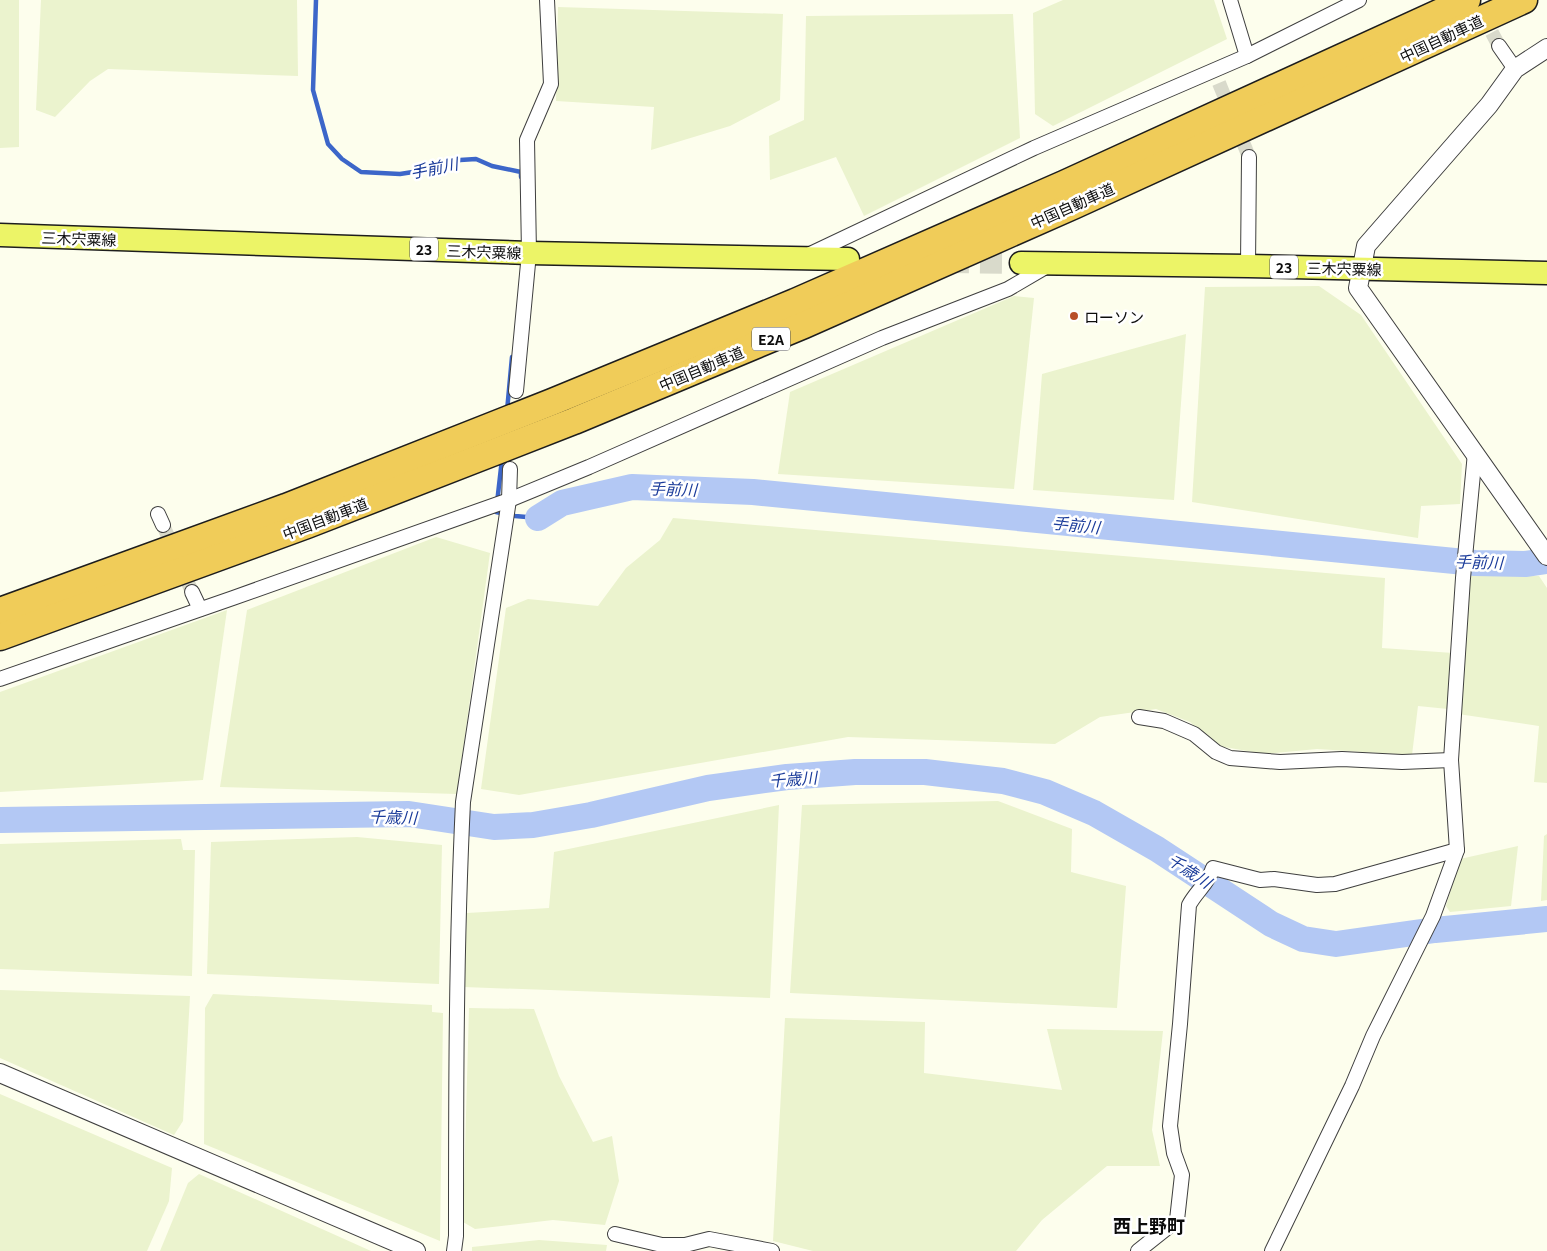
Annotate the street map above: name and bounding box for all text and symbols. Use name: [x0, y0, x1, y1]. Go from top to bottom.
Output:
street label: 中国自動車道: [1396, 9, 1486, 67]
water label: 手前川: [408, 150, 462, 183]
street label: 中国自動車道: [1027, 177, 1117, 233]
street label: 三木宍粟線: [41, 226, 117, 250]
road number: 23: [410, 238, 438, 260]
street label: 三木宍粟線: [446, 239, 522, 263]
road number: 23: [1270, 256, 1298, 278]
street label: 三木宍粟線: [1306, 257, 1382, 279]
place label: ローソン: [1084, 306, 1144, 327]
marker: ローソン: [1068, 310, 1080, 322]
road number: E2A: [752, 328, 790, 350]
street label: 中国自動車道: [655, 341, 747, 395]
water label: 手前川: [649, 475, 699, 501]
street label: 中国自動車道: [279, 492, 371, 544]
water label: 手前川: [1051, 510, 1103, 539]
water label: 手前川: [1455, 548, 1505, 574]
water label: 千歳川: [768, 764, 820, 792]
water label: 千歳川: [369, 803, 419, 829]
water label: 千歳川: [1163, 847, 1218, 894]
district label: 西上野町: [1113, 1212, 1185, 1238]

